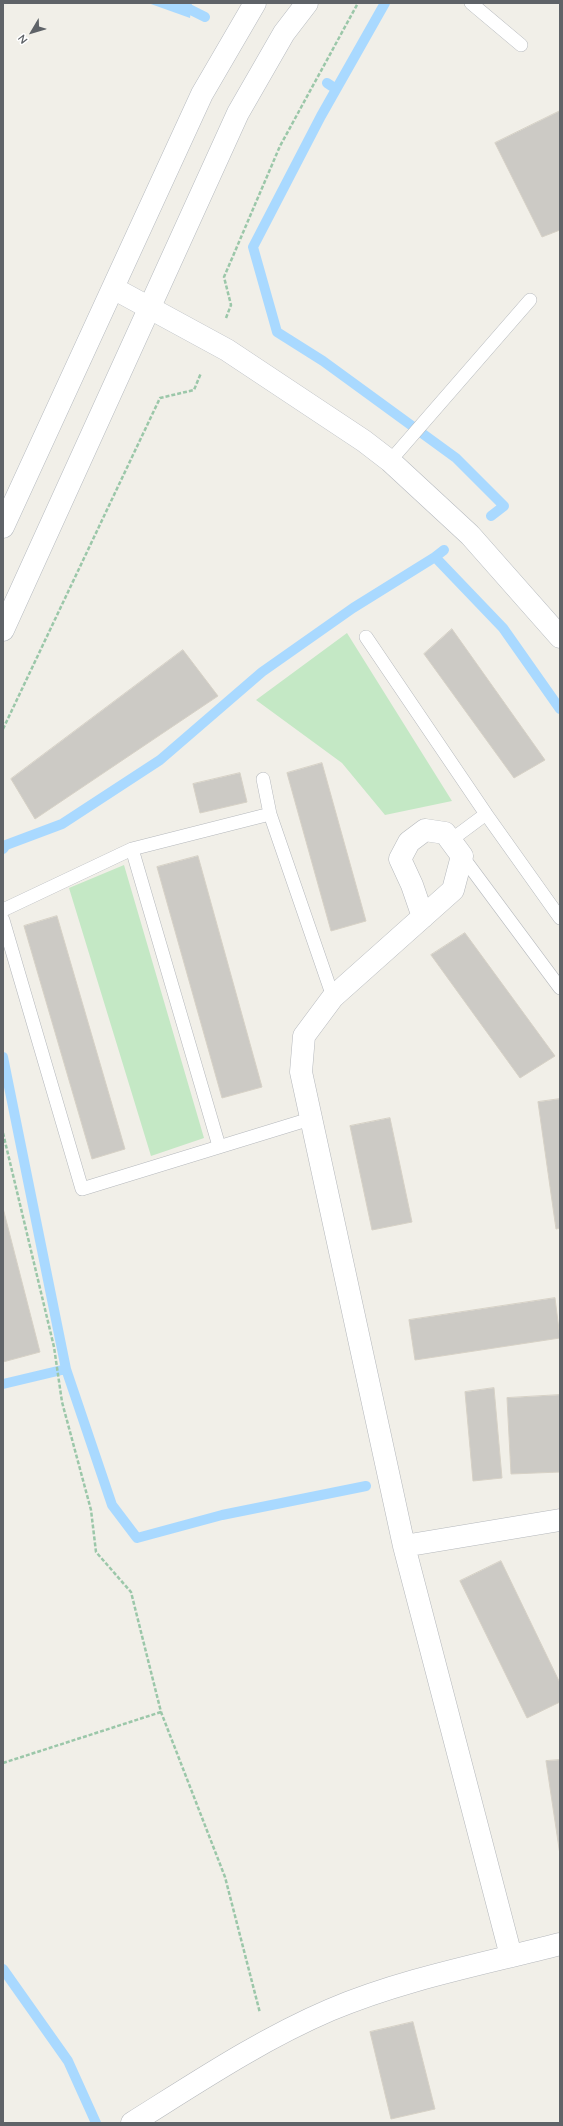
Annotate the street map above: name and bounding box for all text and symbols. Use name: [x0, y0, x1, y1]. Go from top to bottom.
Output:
north arrow: [12, 12, 52, 52]
text: N: [15, 32, 31, 47]

